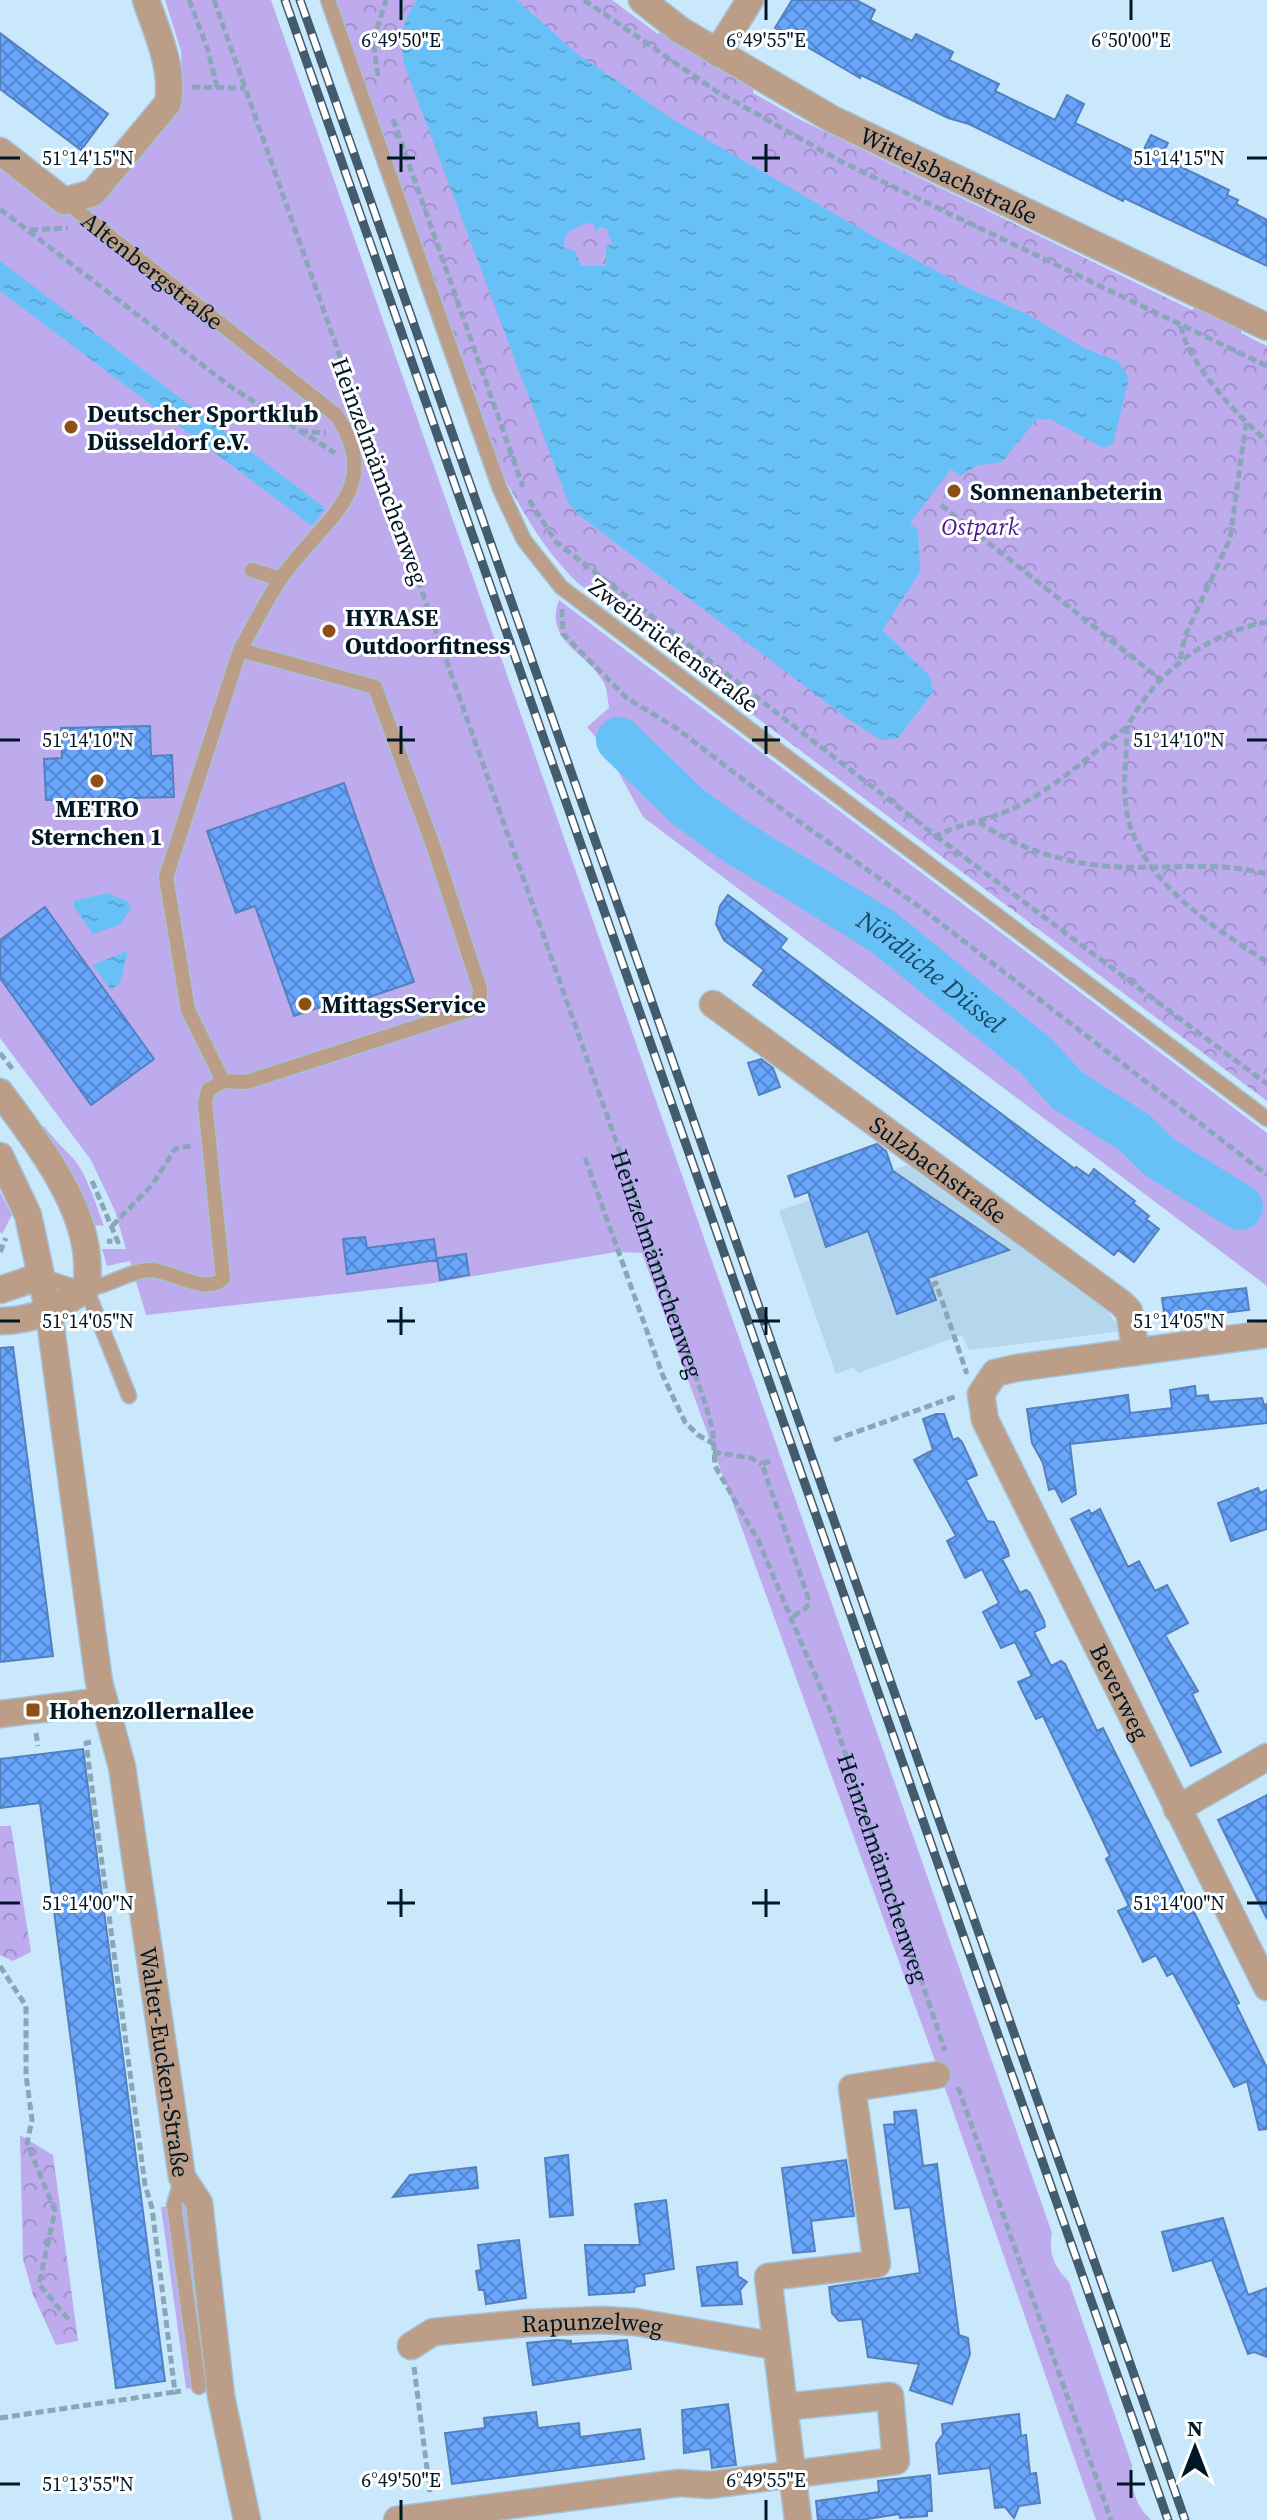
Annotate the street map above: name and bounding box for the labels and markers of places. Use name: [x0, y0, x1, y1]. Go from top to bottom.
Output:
place label: Deutscher Sportklub Düsseldorf e.V.: [87, 397, 318, 458]
marker: Deutscher Sportklub Düsseldorf e.V.: [62, 418, 80, 436]
place label: Sonnenanbeterin: [970, 475, 1163, 508]
marker: Sonnenanbeterin: [945, 482, 963, 500]
place label: HYRASE Outdoorfitness: [345, 601, 510, 662]
marker: HYRASE Outdoorfitness: [320, 622, 338, 640]
marker: METRO Sternchen 1: [88, 772, 106, 790]
place label: METRO Sternchen 1: [31, 792, 163, 853]
place label: MittagsService: [321, 988, 486, 1021]
marker: MittagsService: [296, 995, 314, 1013]
place label: Hohenzollernallee: [49, 1694, 254, 1727]
marker: Hohenzollernallee: [24, 1701, 42, 1719]

